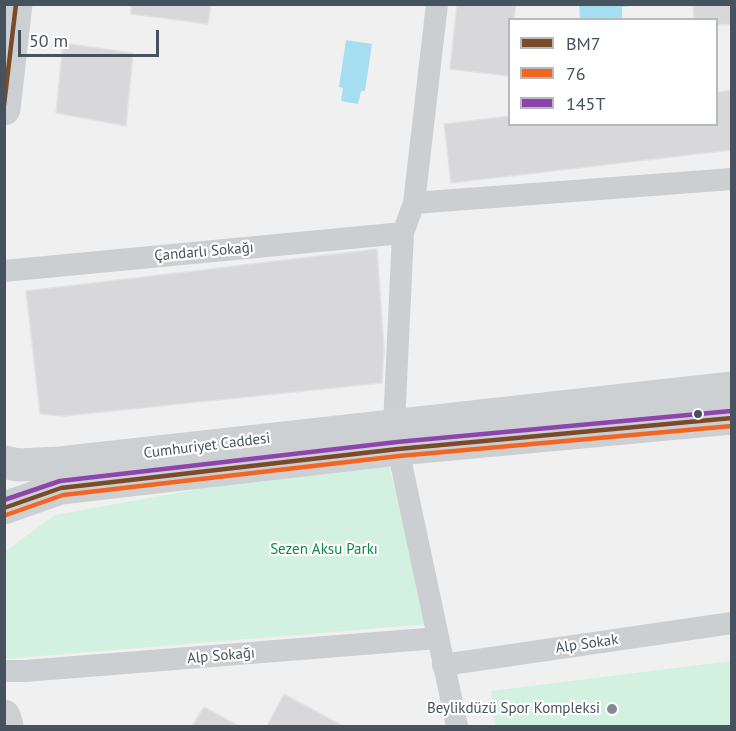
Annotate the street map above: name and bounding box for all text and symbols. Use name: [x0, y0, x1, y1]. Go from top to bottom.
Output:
scale bar: [21, 18, 162, 56]
legend: [508, 18, 718, 126]
text: 50 m: [29, 29, 68, 52]
text: BM7: [566, 32, 601, 55]
text: 76: [566, 62, 586, 85]
text: 145T: [566, 92, 605, 115]
street label: Çandarlı Sokağı: [154, 239, 254, 265]
unlabelled marker: [692, 408, 704, 420]
street label: Cumhuriyet Caddesi: [143, 429, 271, 463]
park label: Sezen Aksu Parkı: [270, 541, 378, 559]
street label: Alp Sokak: [555, 631, 619, 657]
street label: Alp Sokağı: [186, 644, 256, 668]
place label: Beylikdüzü Spor Kompleksi: [427, 700, 600, 718]
marker: Beylikdüzü Spor Kompleksi: [605, 702, 619, 716]

